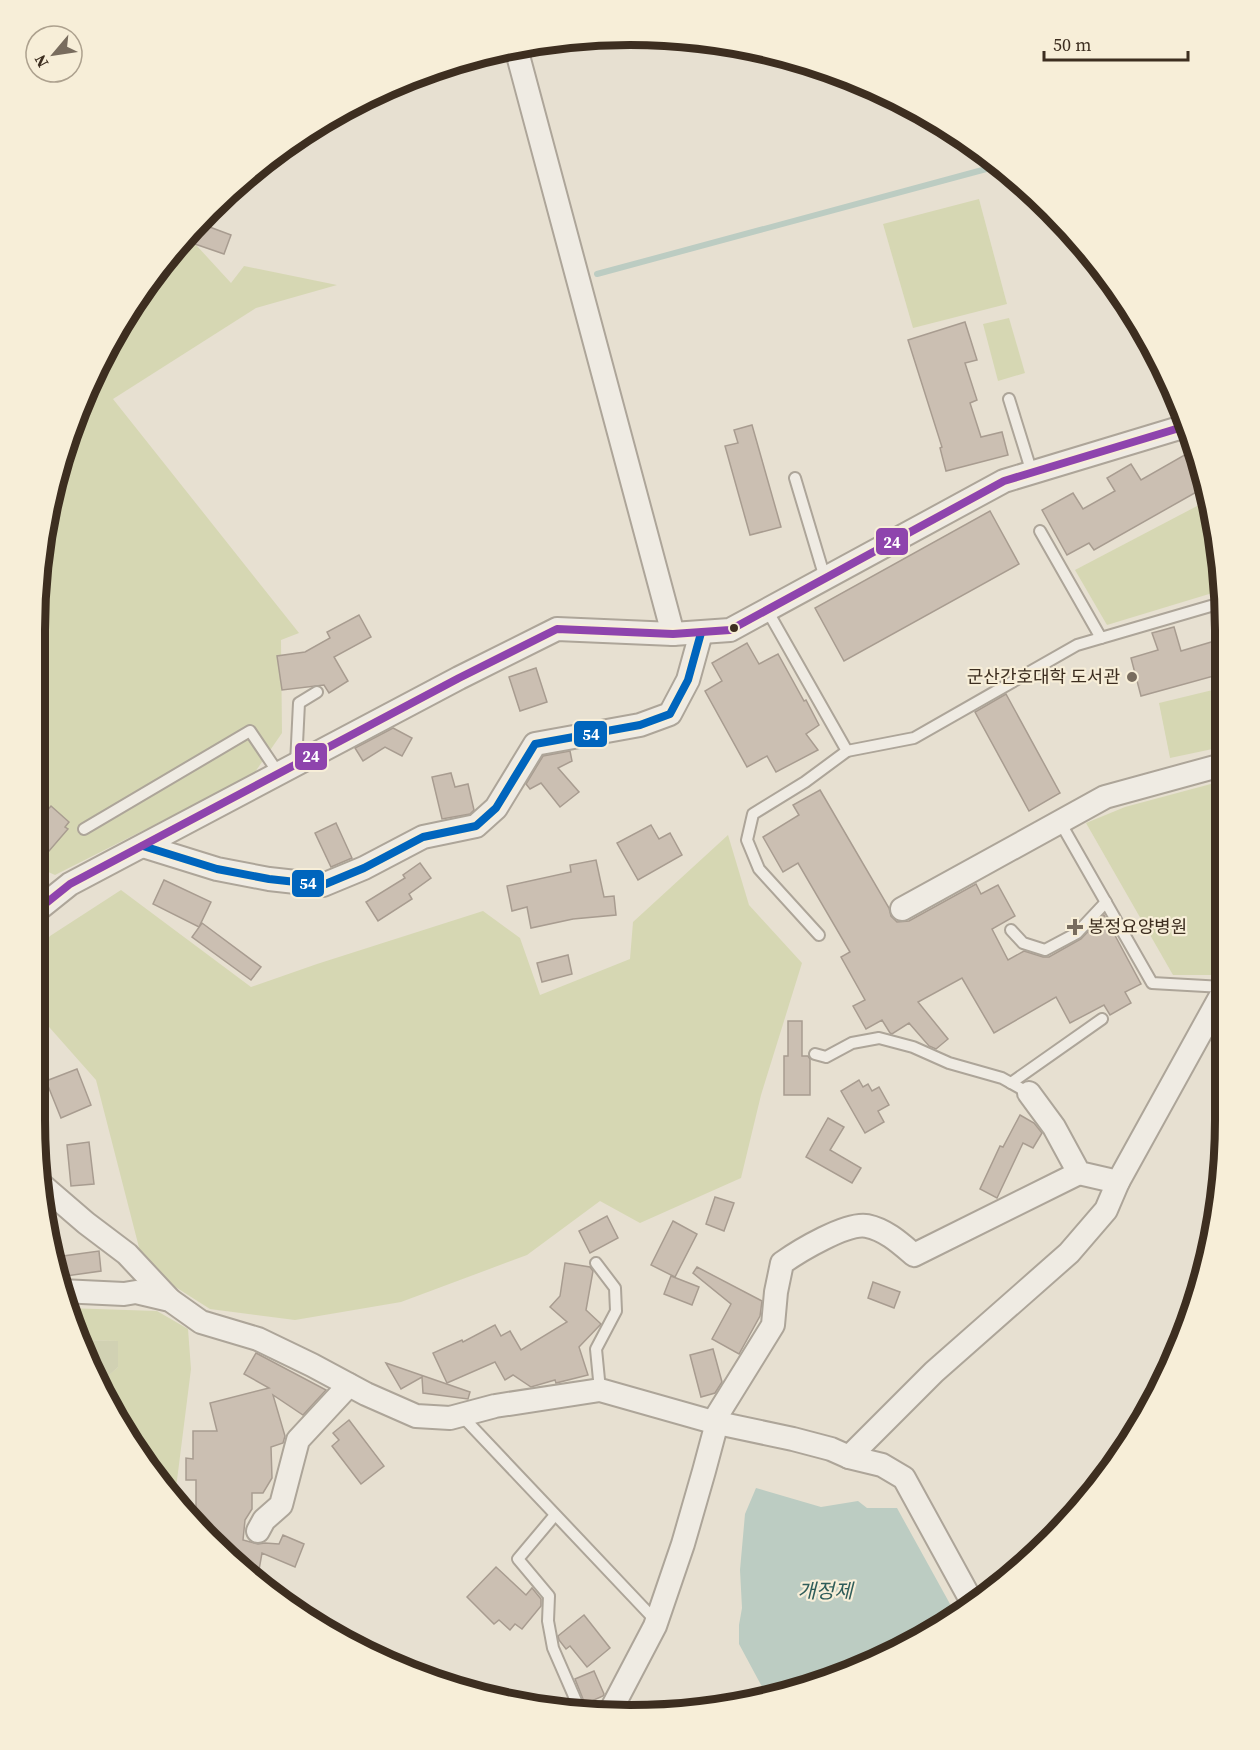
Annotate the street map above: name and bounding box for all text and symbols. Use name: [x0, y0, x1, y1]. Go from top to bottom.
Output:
north arrow: [24, 24, 84, 84]
scale bar: [1044, 24, 1188, 62]
text: 50 m: [1053, 32, 1091, 57]
text: N: [28, 51, 53, 72]
line badge: 24: [875, 527, 909, 556]
text: 24: [883, 531, 901, 553]
unlabelled marker: [728, 622, 740, 634]
place label: 군산간호대학 도서관: [967, 664, 1120, 689]
marker: 군산간호대학 도서관: [1125, 670, 1139, 684]
line badge: 54: [573, 720, 608, 748]
text: 54: [582, 723, 600, 745]
line badge: 24: [294, 742, 328, 771]
text: 24: [302, 745, 320, 767]
line badge: 54: [291, 869, 325, 898]
text: 54: [299, 872, 317, 894]
place label: 봉정요양병원: [1088, 914, 1187, 939]
marker: 봉정요양병원: [1066, 918, 1084, 936]
water label: 개정제: [797, 1577, 855, 1605]

